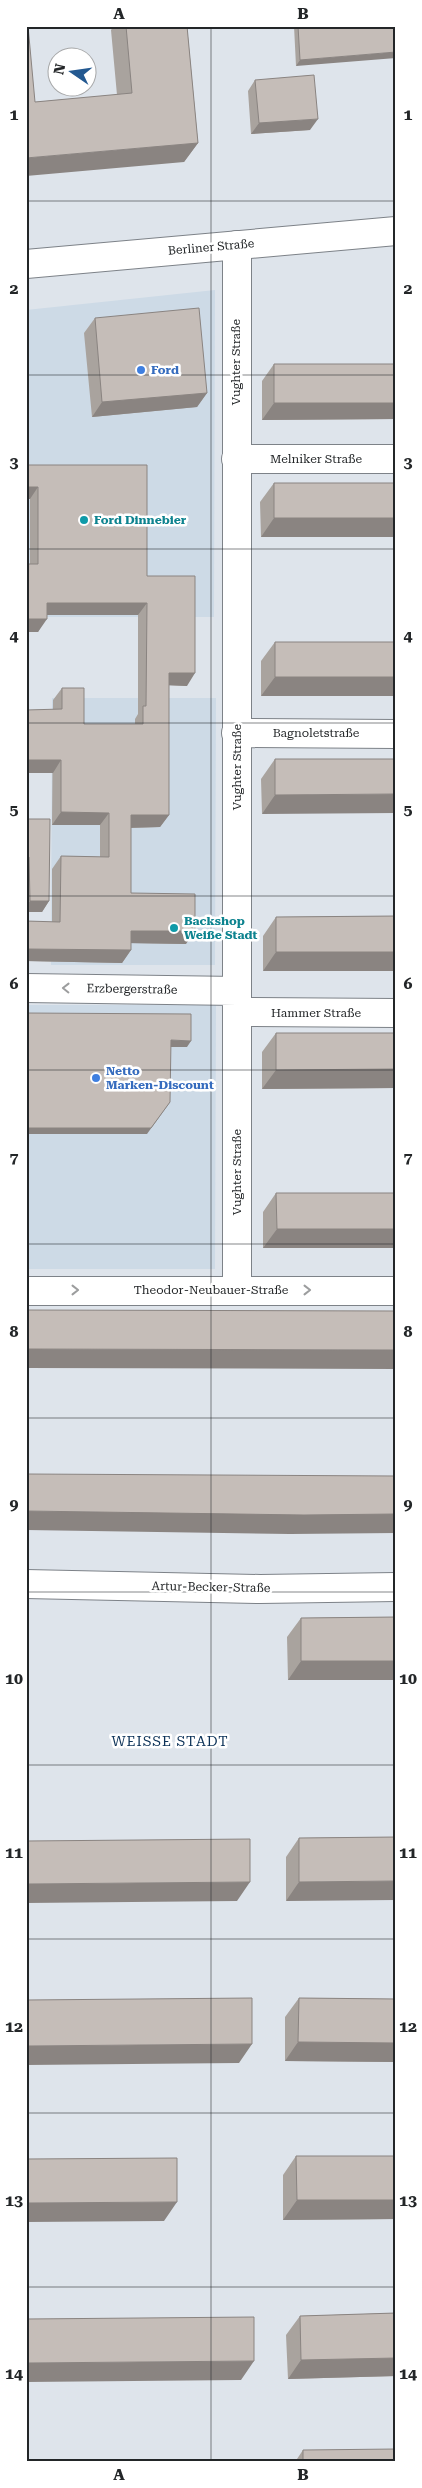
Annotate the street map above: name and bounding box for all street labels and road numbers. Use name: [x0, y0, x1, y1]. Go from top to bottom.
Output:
street label: Berliner Straße: [167, 236, 255, 258]
street label: Vughter Straße: [229, 318, 243, 405]
street label: Melniker Straße: [270, 452, 362, 466]
street label: Vughter Straße: [230, 723, 244, 810]
street label: Bagnoletstraße: [273, 726, 360, 740]
street label: Erzbergerstraße: [86, 981, 178, 997]
street label: Hammer Straße: [271, 1006, 361, 1020]
street label: Vughter Straße: [230, 1128, 244, 1215]
street label: Theodor-Neubauer-Straße: [134, 1283, 289, 1297]
street label: Artur-Becker-Straße: [152, 1579, 271, 1595]

